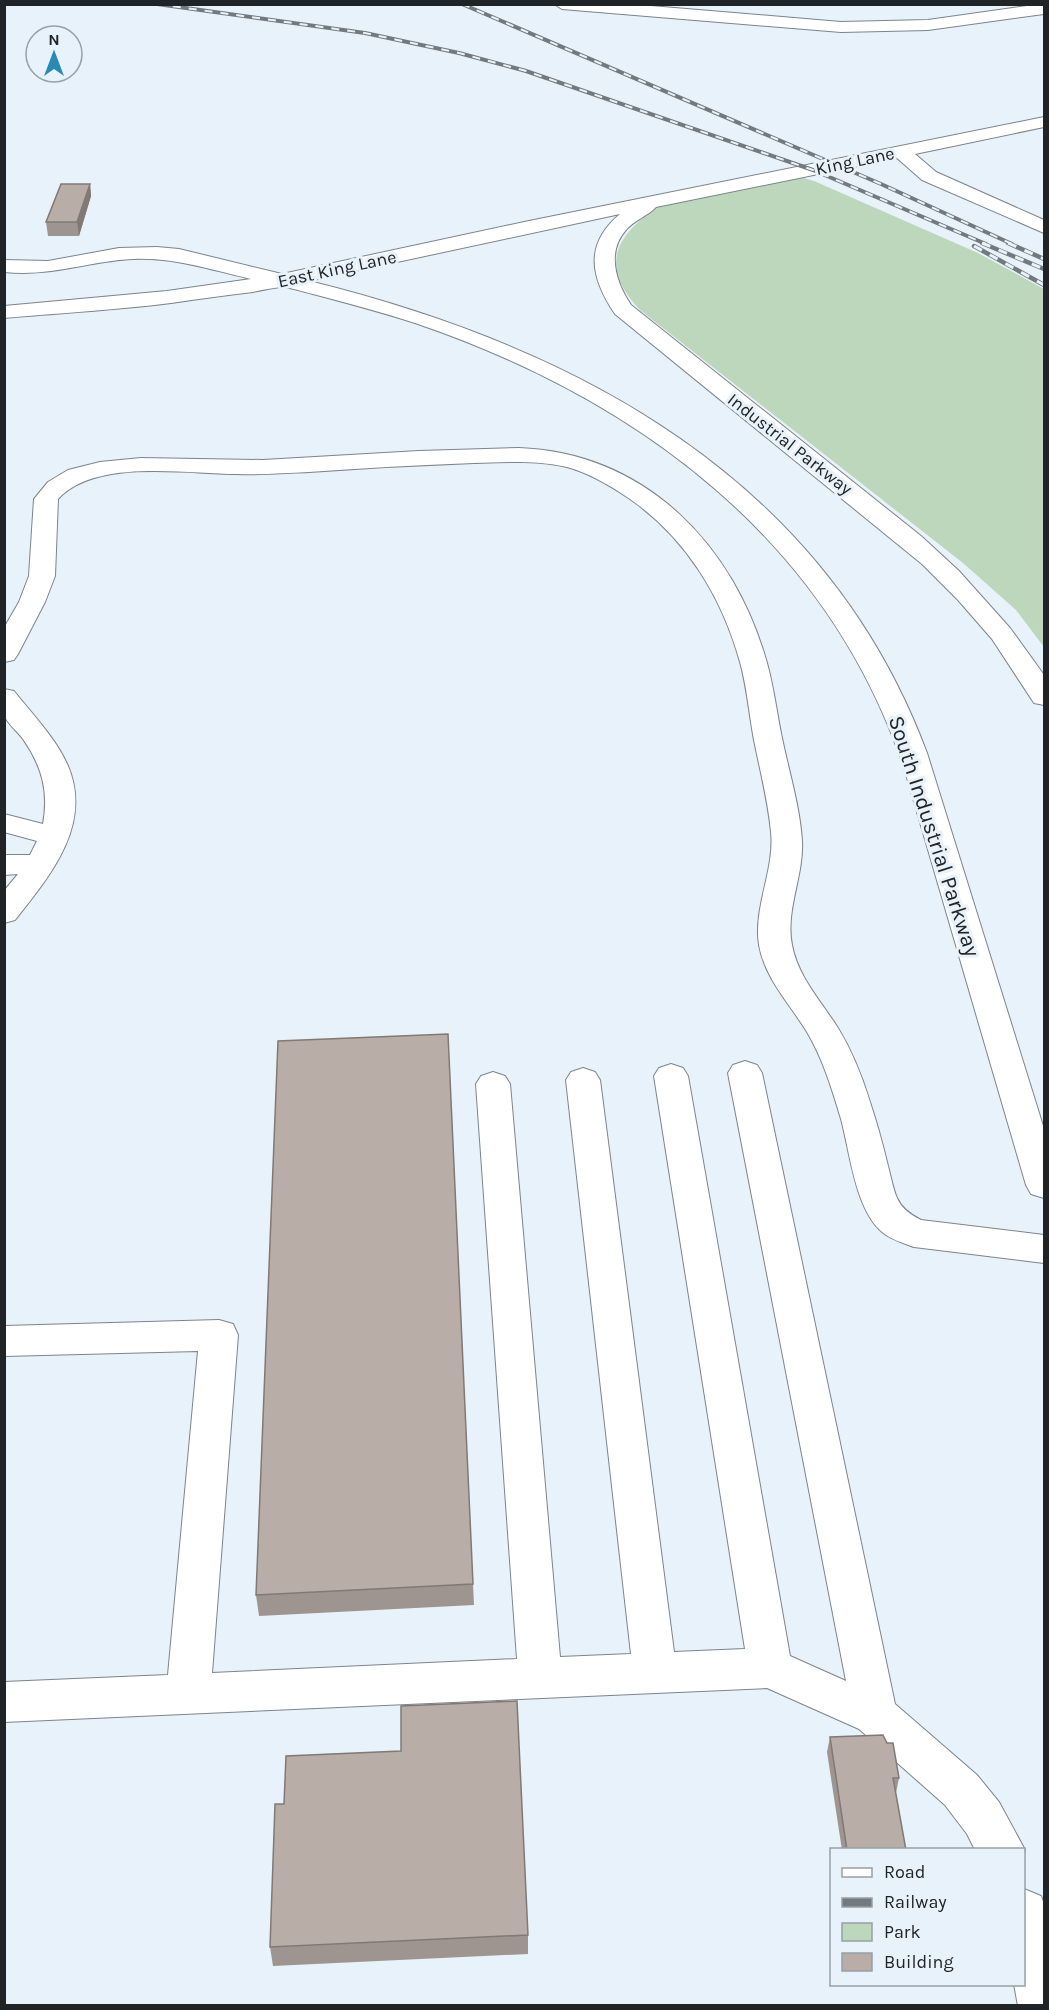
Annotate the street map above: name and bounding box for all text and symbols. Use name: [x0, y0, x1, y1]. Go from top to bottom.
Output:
north arrow: [24, 24, 84, 84]
text: N: [48, 30, 60, 49]
street label: King Lane: [814, 142, 896, 180]
street label: East King Lane: [276, 246, 398, 292]
street label: Industrial Parkway: [723, 388, 857, 500]
street label: South Industrial Parkway: [883, 712, 985, 960]
legend: [830, 1848, 1025, 1986]
text: Road: [884, 1861, 925, 1883]
text: Railway: [884, 1891, 947, 1913]
text: Park: [884, 1921, 921, 1943]
text: Building: [884, 1951, 954, 1973]

